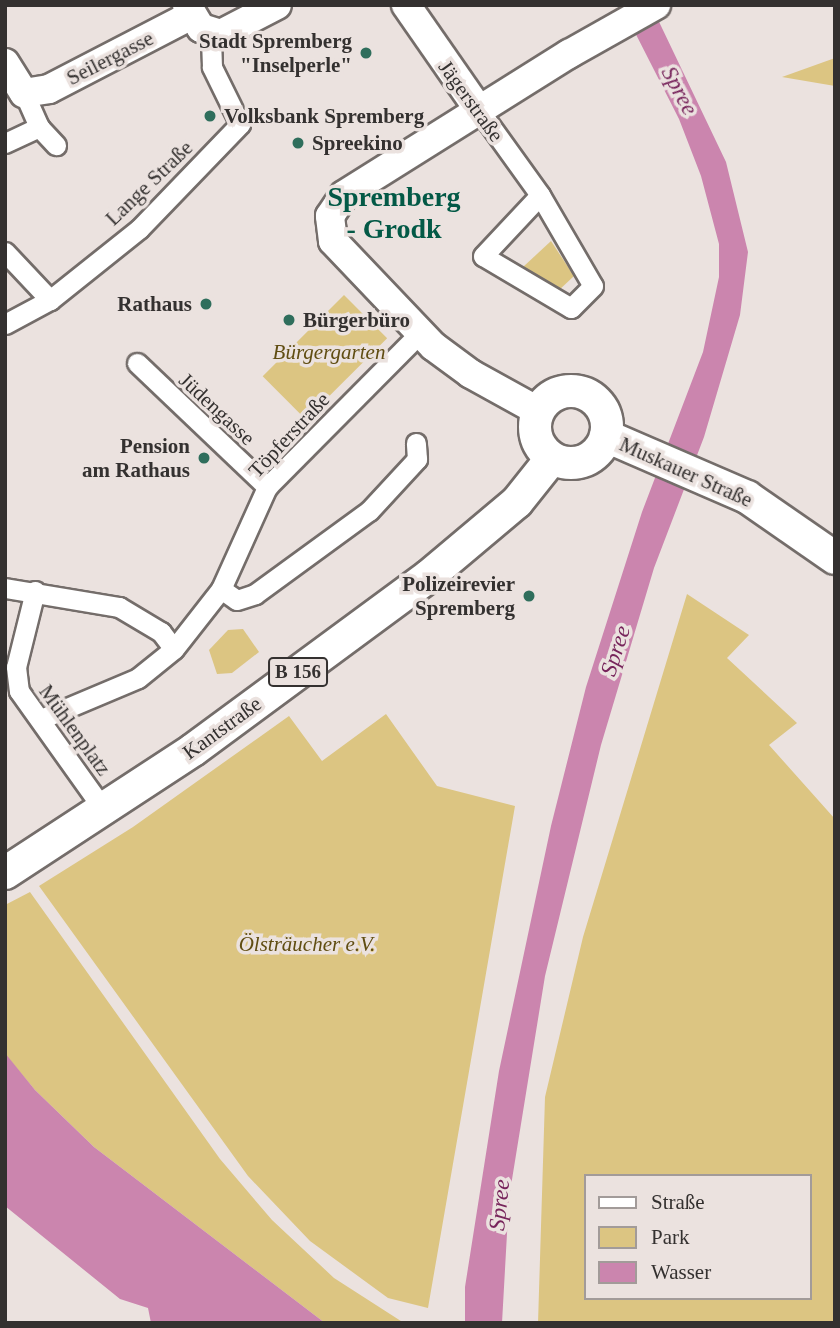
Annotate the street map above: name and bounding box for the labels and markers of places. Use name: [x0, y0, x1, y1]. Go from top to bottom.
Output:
place label: Stadt Spremberg "Inselperle": [199, 28, 352, 78]
marker: Stadt Spremberg "Inselperle": [358, 45, 374, 61]
place label: Volksbank Spremberg: [224, 103, 424, 129]
marker: Volksbank Spremberg: [202, 108, 218, 124]
place label: Spreekino: [312, 130, 403, 156]
marker: Spreekino: [290, 135, 306, 151]
place label: Rathaus: [117, 291, 192, 317]
marker: Rathaus: [198, 296, 214, 312]
place label: Bürgerbüro: [303, 307, 410, 333]
marker: Bürgerbüro: [281, 312, 297, 328]
place label: Pension am Rathaus: [82, 433, 190, 483]
marker: Pension am Rathaus: [196, 450, 212, 466]
place label: Polizeirevier Spremberg: [402, 571, 515, 621]
marker: Polizeirevier Spremberg: [521, 588, 537, 604]

